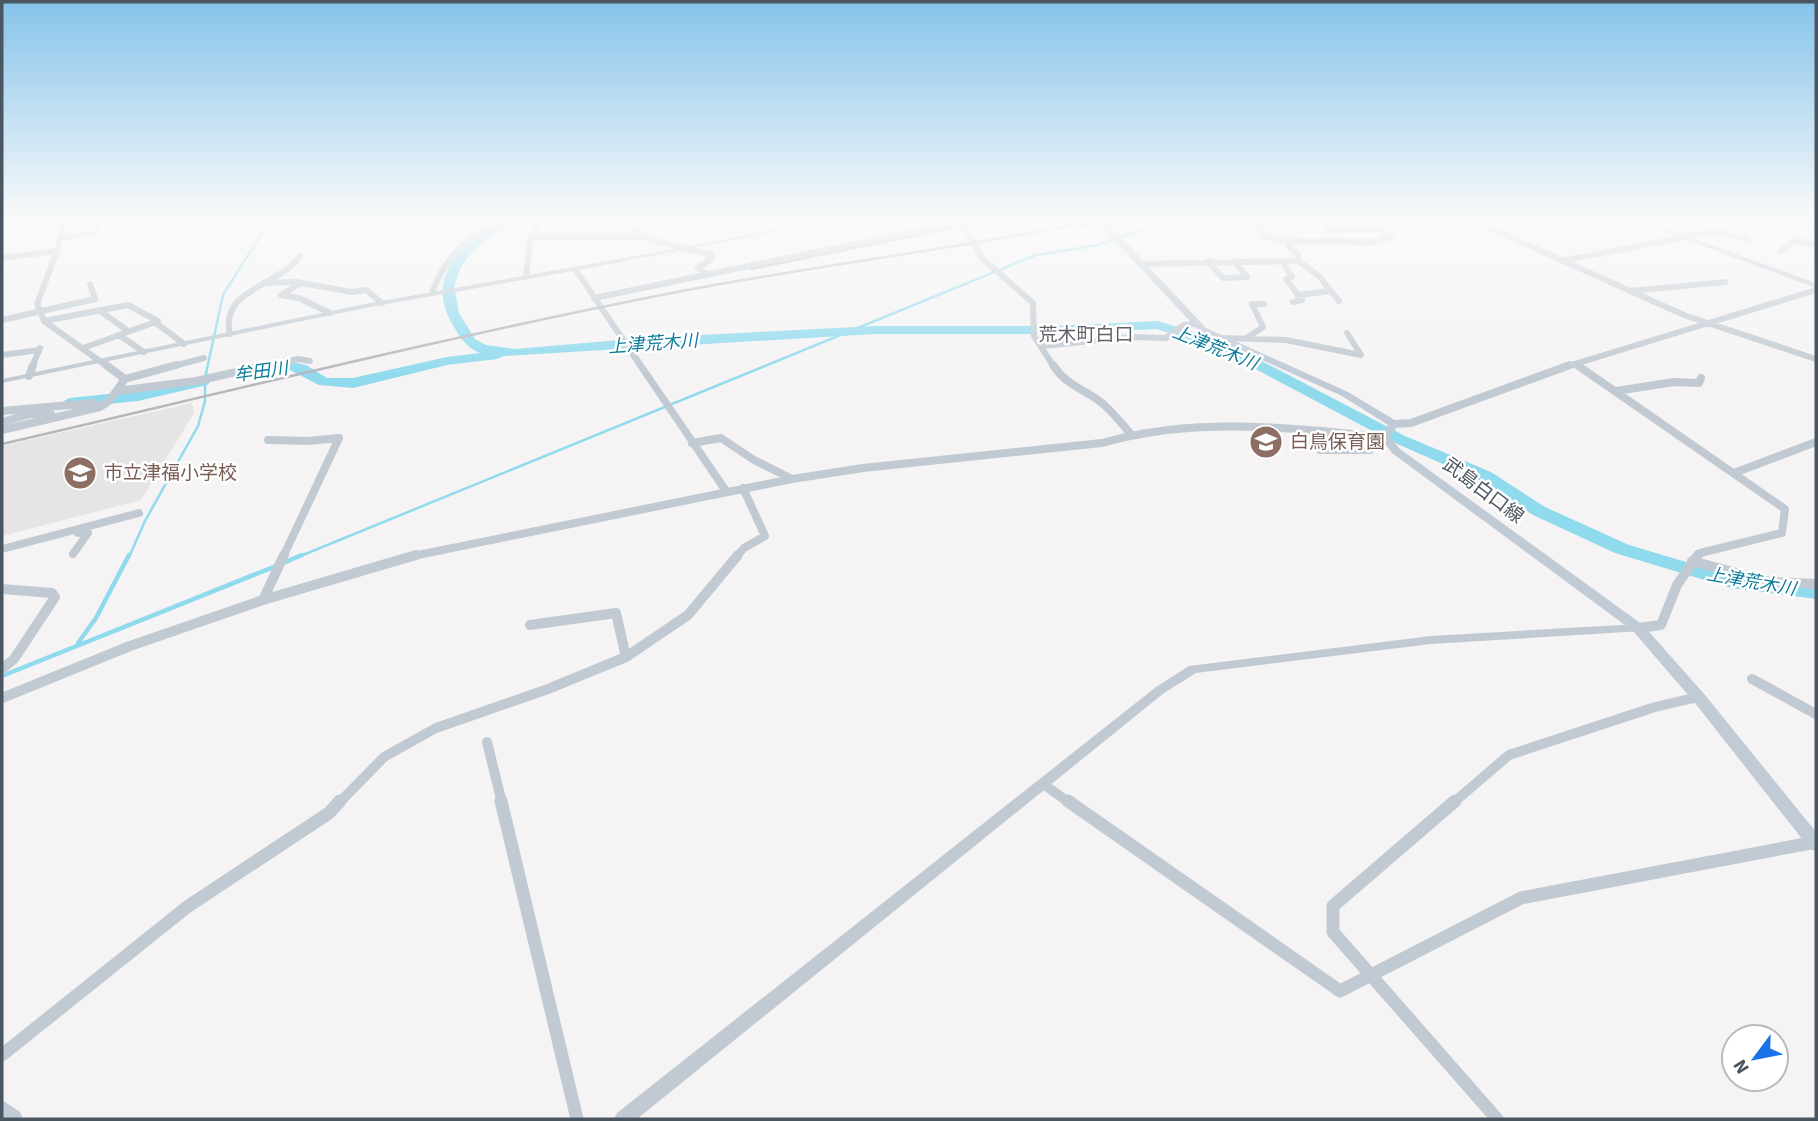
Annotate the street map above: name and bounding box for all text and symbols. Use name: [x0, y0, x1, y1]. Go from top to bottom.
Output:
water label: 上津荒木川: [1169, 320, 1263, 377]
district label: 荒木町白口: [1038, 322, 1134, 349]
water label: 上津荒木川: [607, 328, 701, 360]
water label: 牟田川: [233, 356, 291, 388]
school or university icon: 白鳥保育園: [1247, 423, 1285, 461]
place label: 白鳥保育園: [1290, 429, 1385, 456]
street label: 武島白口線: [1437, 452, 1529, 530]
school or university icon: 市立津福小学校: [61, 454, 99, 492]
place label: 市立津福小学校: [104, 460, 237, 487]
water label: 上津荒木川: [1705, 562, 1799, 602]
north arrow: [1720, 1023, 1790, 1093]
text: N: [1727, 1054, 1757, 1079]

